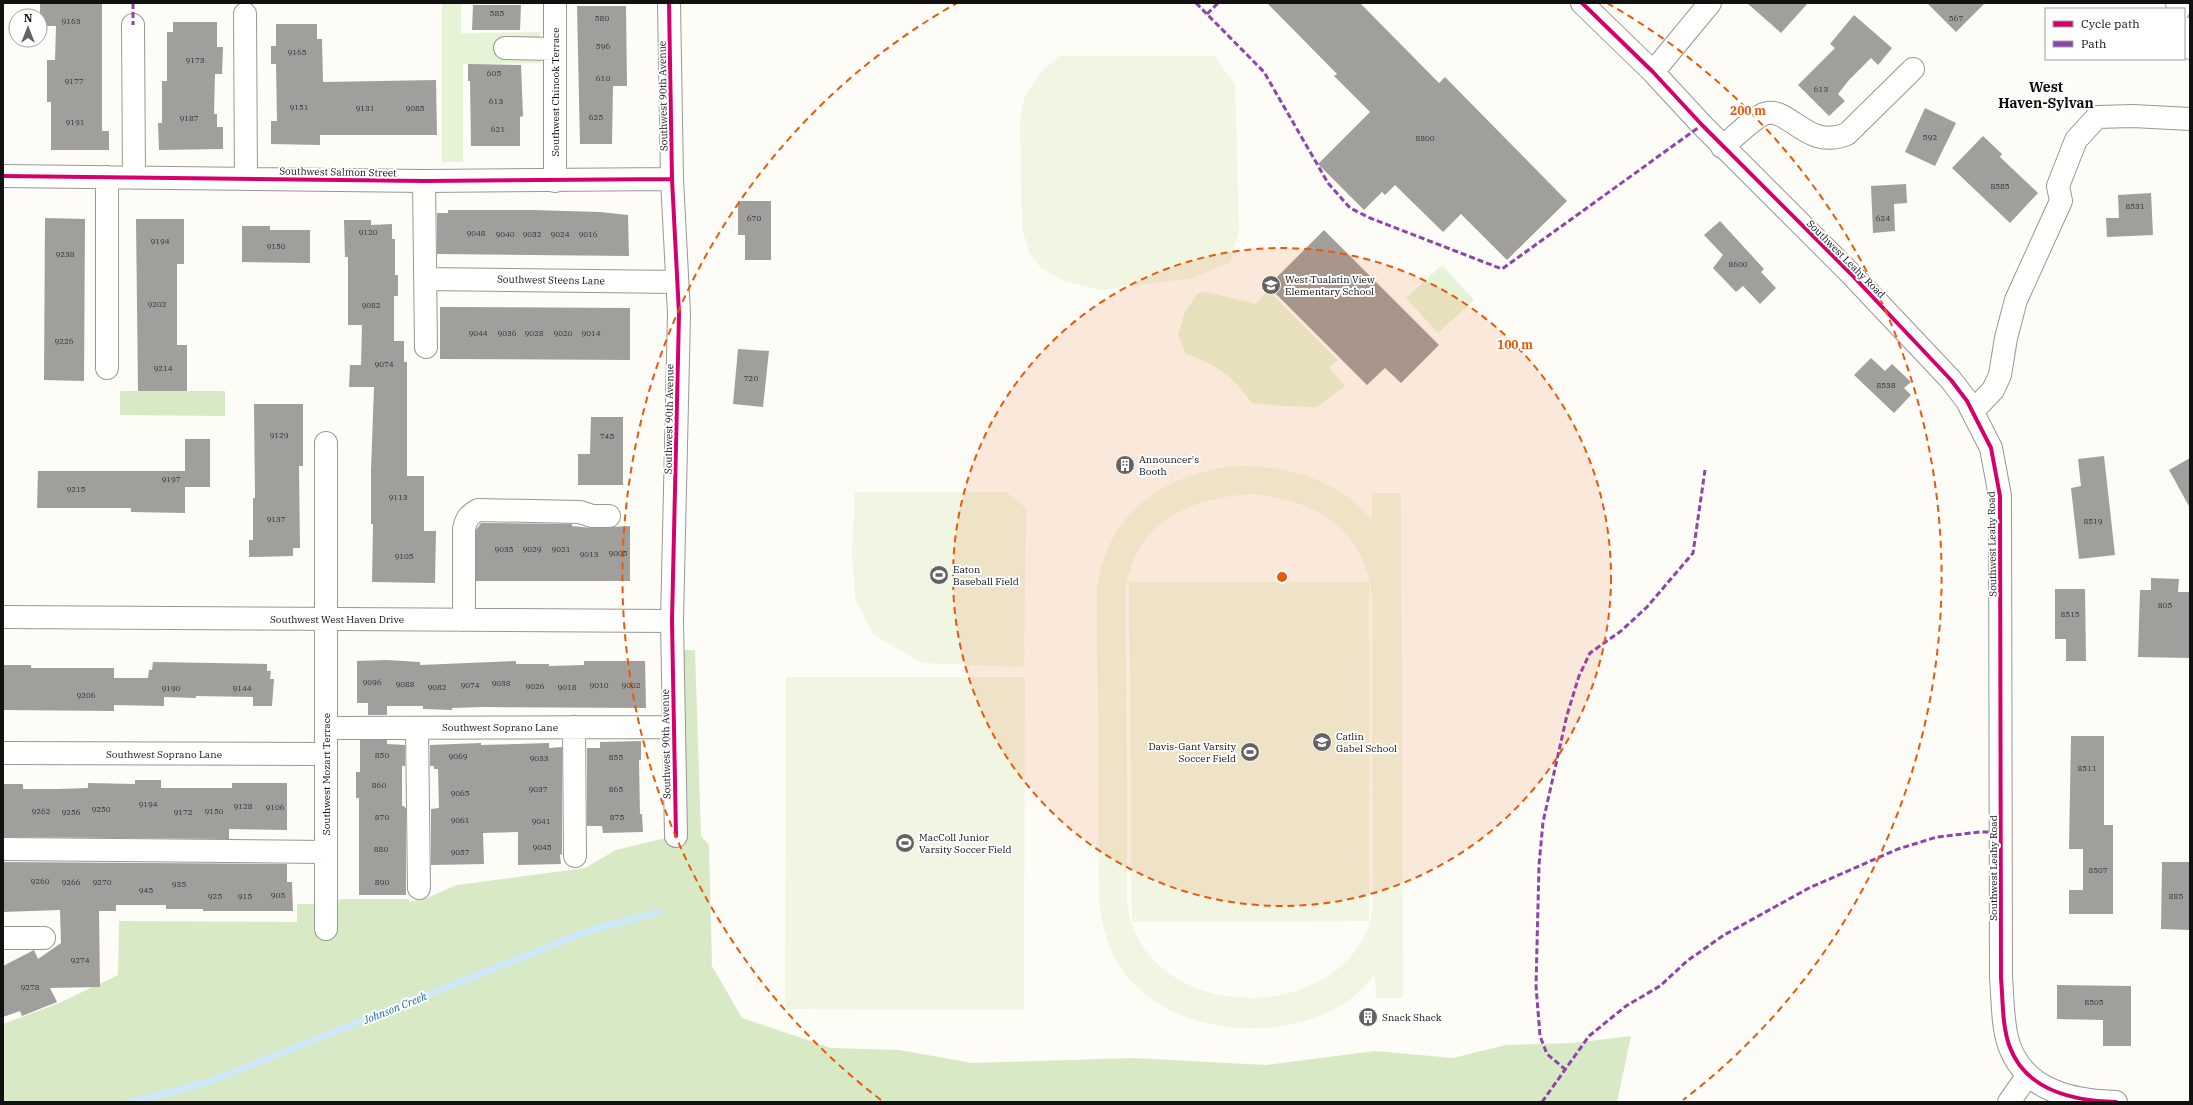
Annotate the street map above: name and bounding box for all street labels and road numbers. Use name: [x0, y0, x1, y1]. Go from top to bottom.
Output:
street label: Southwest Chinook Terrace: [549, 27, 562, 157]
street label: Southwest 90th Avenue: [656, 41, 670, 151]
street label: Southwest Salmon Street: [279, 164, 397, 180]
street label: Southwest Leahy Road: [1804, 217, 1888, 301]
street label: Southwest Steens Lane: [497, 273, 605, 287]
street label: Southwest 90th Avenue: [662, 364, 676, 474]
street label: Southwest Leahy Road: [1985, 491, 1999, 597]
street label: Southwest West Haven Drive: [270, 613, 404, 626]
street label: Southwest 90th Avenue: [659, 689, 673, 799]
street label: Southwest Mozart Terrace: [320, 713, 333, 835]
street label: Southwest Soprano Lane: [442, 721, 558, 734]
street label: Southwest Soprano Lane: [106, 748, 222, 761]
street label: Southwest Leahy Road: [1987, 815, 2000, 921]

